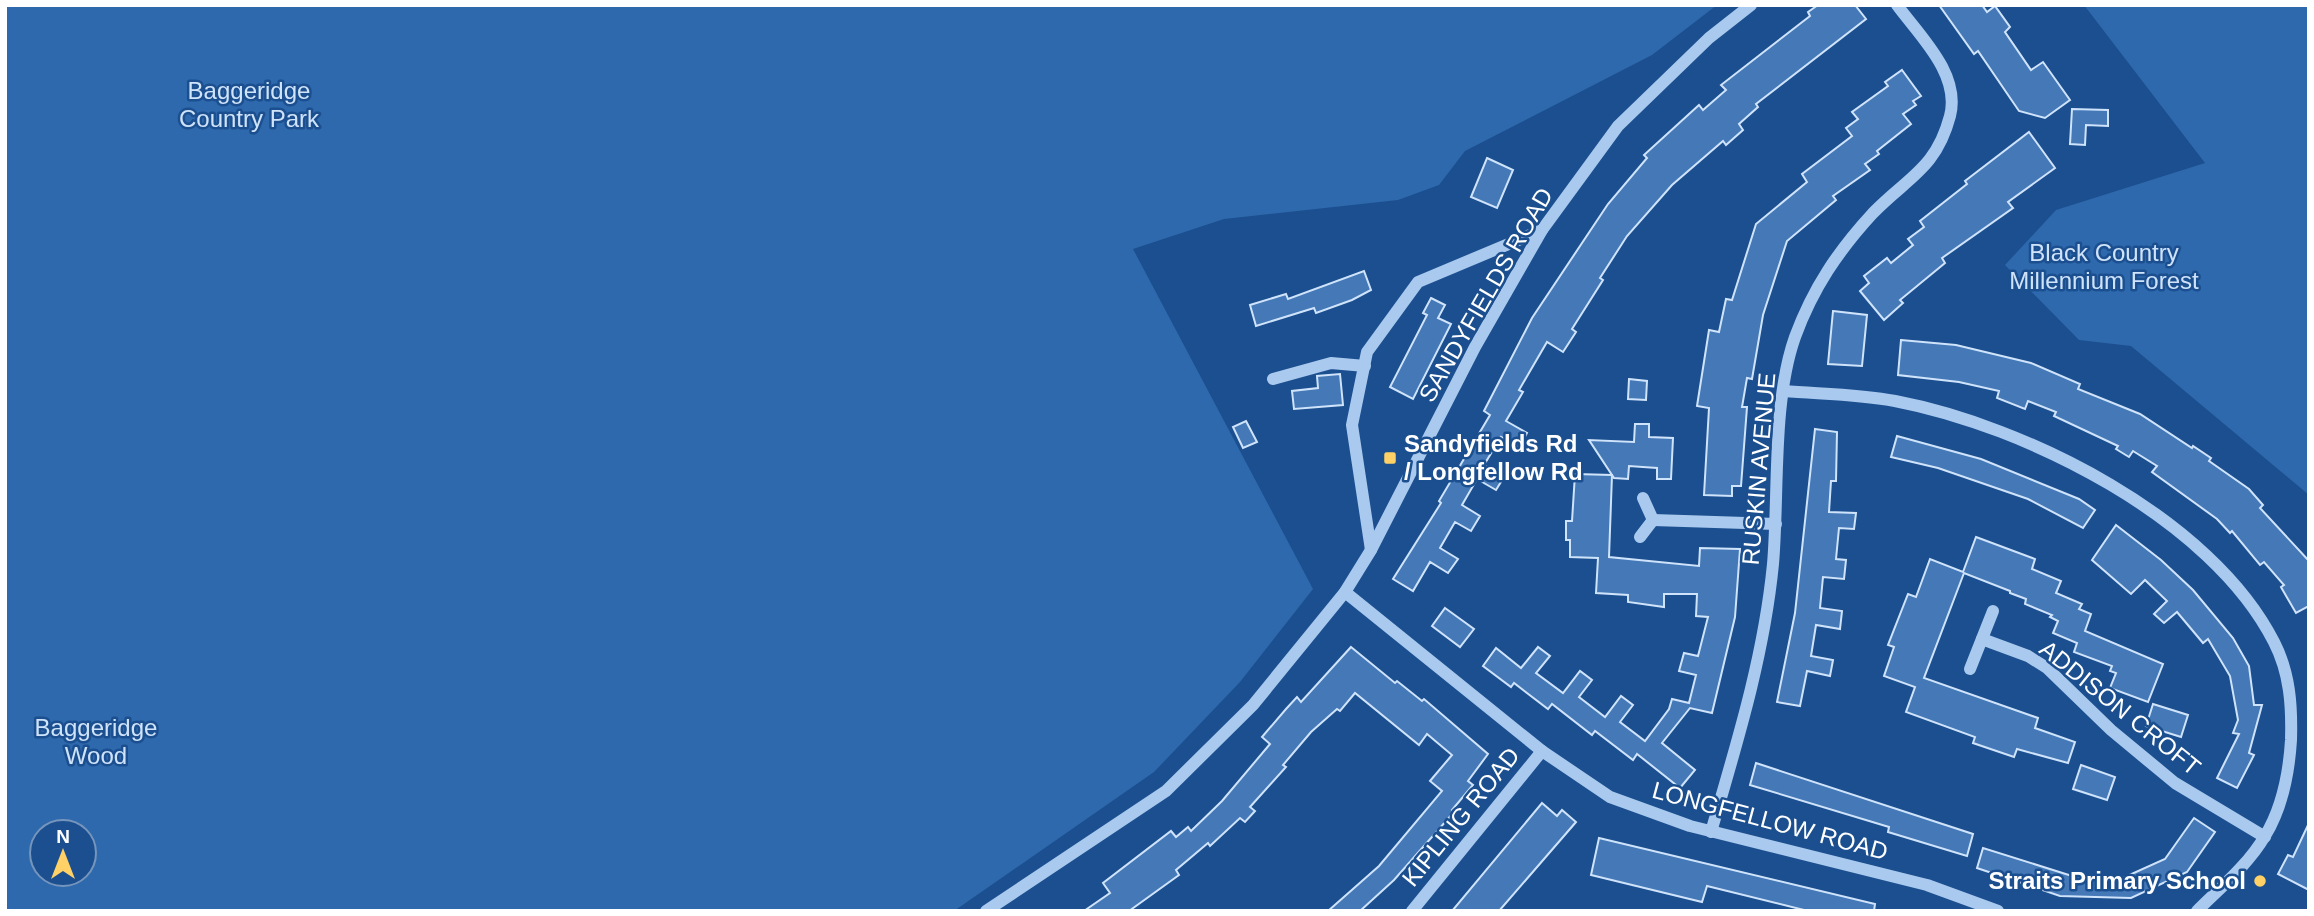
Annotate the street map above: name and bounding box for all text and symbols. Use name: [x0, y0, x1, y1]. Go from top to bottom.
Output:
park label: Baggeridge Country Park: [179, 77, 320, 132]
street label: SANDYFIELDS ROAD: [1413, 183, 1558, 407]
park label: Black Country Millennium Forest: [2009, 239, 2199, 294]
street label: RUSKIN AVENUE: [1737, 372, 1780, 566]
place label: Sandyfields Rd / Longfellow Rd: [1404, 430, 1583, 485]
marker: Sandyfields Rd / Longfellow Rd: [1382, 450, 1398, 466]
street label: ADDISON CROFT: [2035, 635, 2206, 781]
park label: Baggeridge Wood: [35, 714, 157, 769]
street label: KIPLING ROAD: [1396, 742, 1525, 892]
street label: LONGFELLOW ROAD: [1649, 776, 1891, 865]
north arrow: [28, 818, 98, 888]
text: N: [56, 826, 70, 847]
place label: Straits Primary School: [1989, 867, 2246, 894]
marker: Straits Primary School: [2252, 873, 2268, 889]

